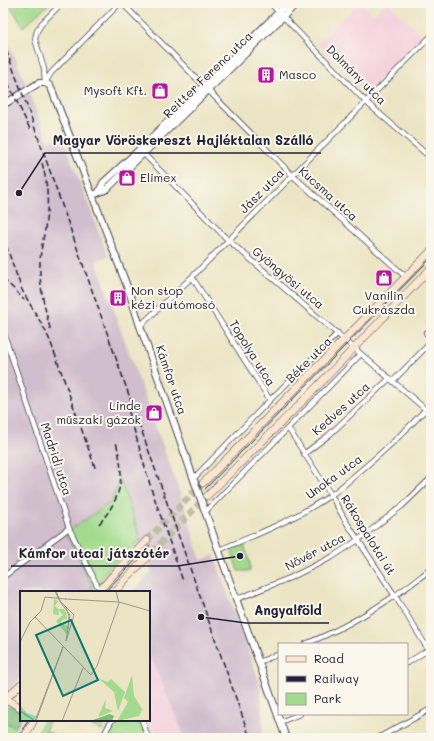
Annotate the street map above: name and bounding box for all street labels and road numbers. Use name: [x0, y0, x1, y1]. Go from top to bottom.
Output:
street label: Reitter Ferenc utca: [159, 27, 255, 121]
street label: Dolmány utca: [323, 41, 390, 108]
street label: Kucsma utca: [296, 163, 362, 224]
street label: Jász utca: [236, 165, 287, 216]
street label: Gyöngyösi utca: [249, 243, 328, 312]
street label: Topolya utca: [226, 316, 280, 389]
street label: Béke utca: [282, 333, 335, 386]
street label: Kámfor utca: [153, 343, 191, 416]
street label: Kedves utca: [308, 378, 372, 438]
street label: Madridi utca: [38, 420, 76, 497]
street label: Unoka utca: [302, 450, 365, 502]
street label: Rákospalotai út: [338, 491, 400, 578]
street label: Nővér utca: [282, 529, 347, 574]

